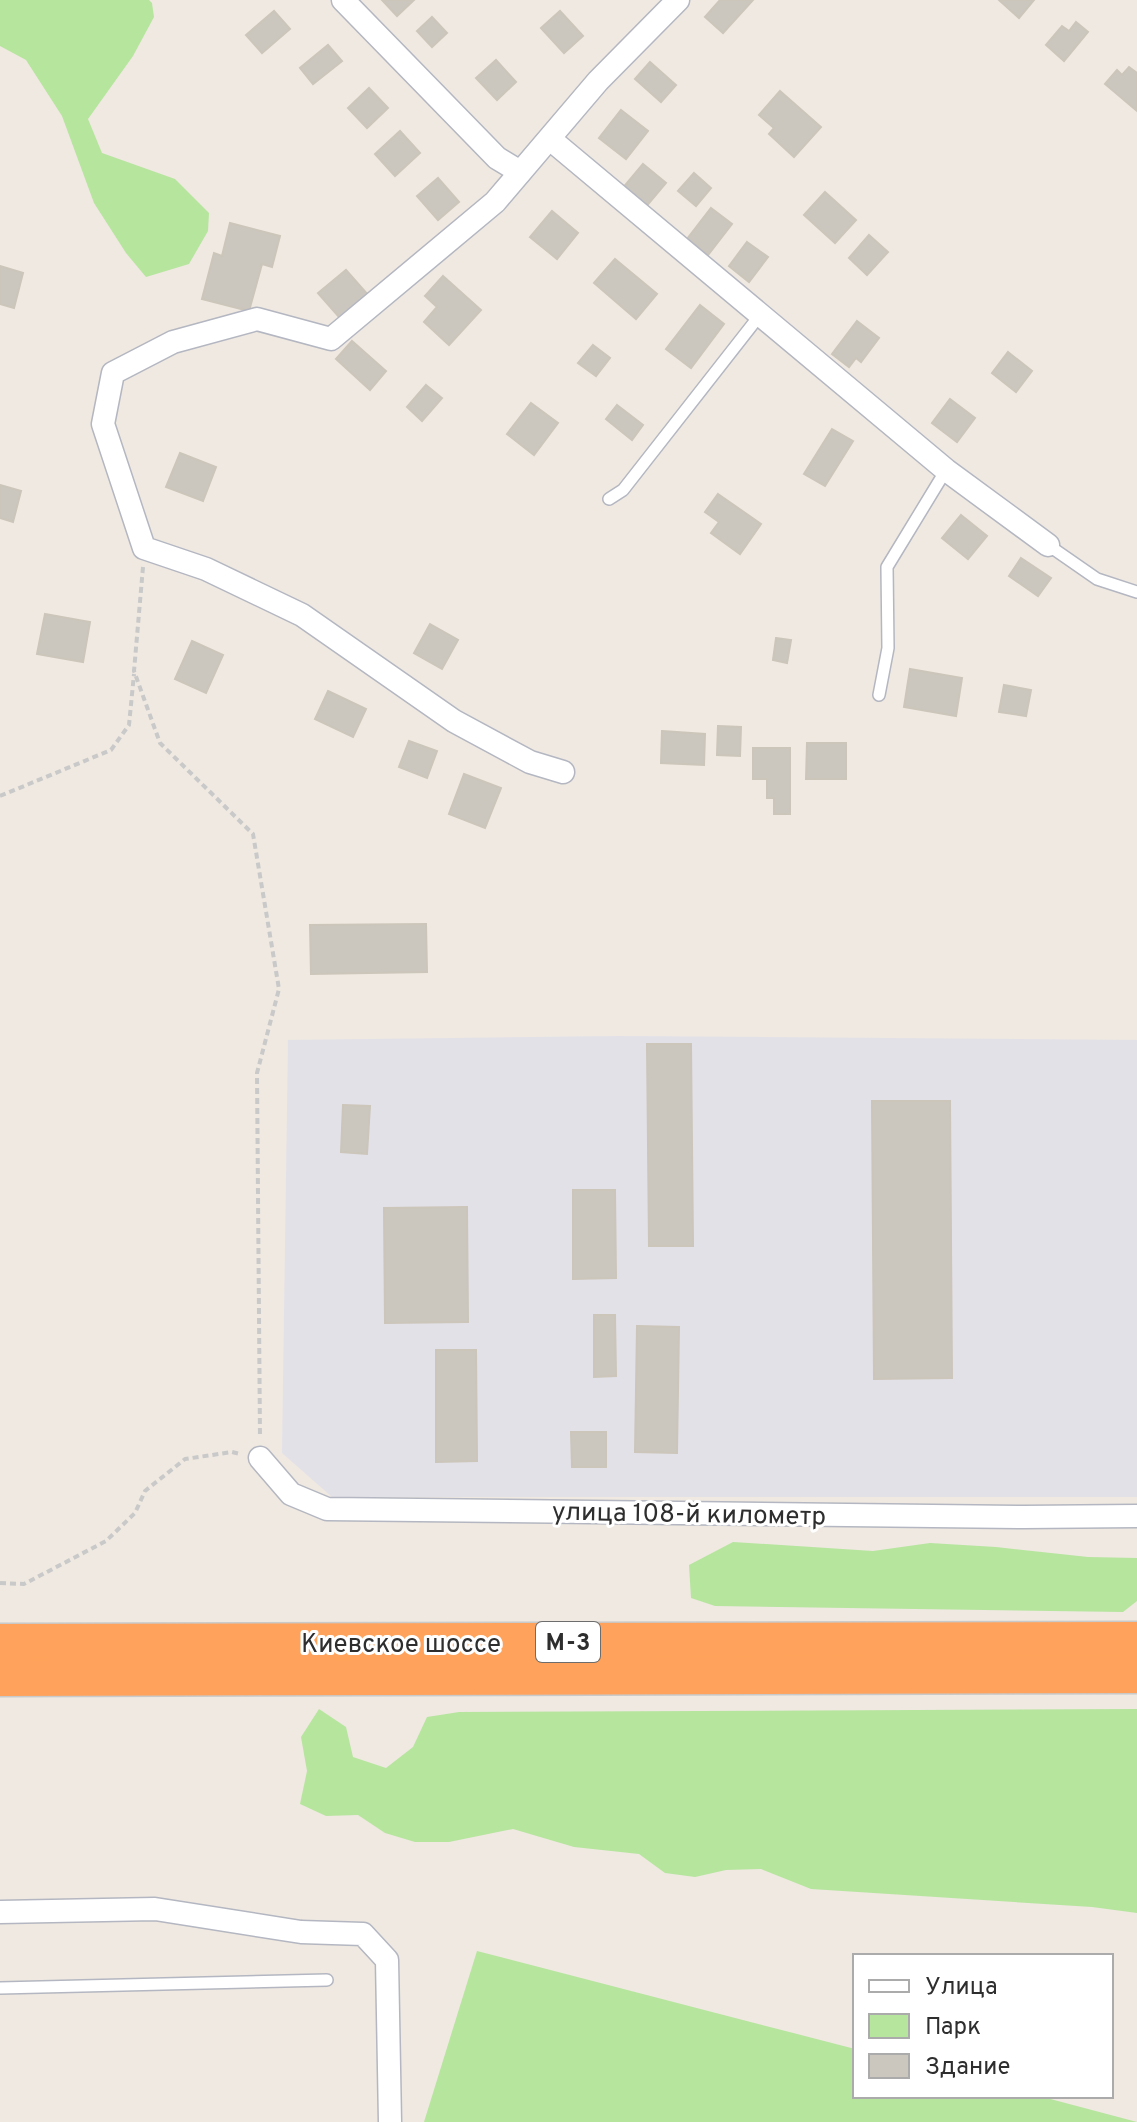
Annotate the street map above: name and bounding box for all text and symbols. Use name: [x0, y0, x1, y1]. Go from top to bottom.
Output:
street label: улица 108-й километр: [551, 1497, 826, 1534]
road number: М-3: [536, 1622, 600, 1662]
street label: Киевское шоссе: [301, 1629, 501, 1662]
legend: [853, 1954, 1113, 2098]
text: Улица: [925, 1973, 998, 2003]
text: Парк: [925, 2013, 981, 2043]
text: Здание: [925, 2053, 1011, 2083]

